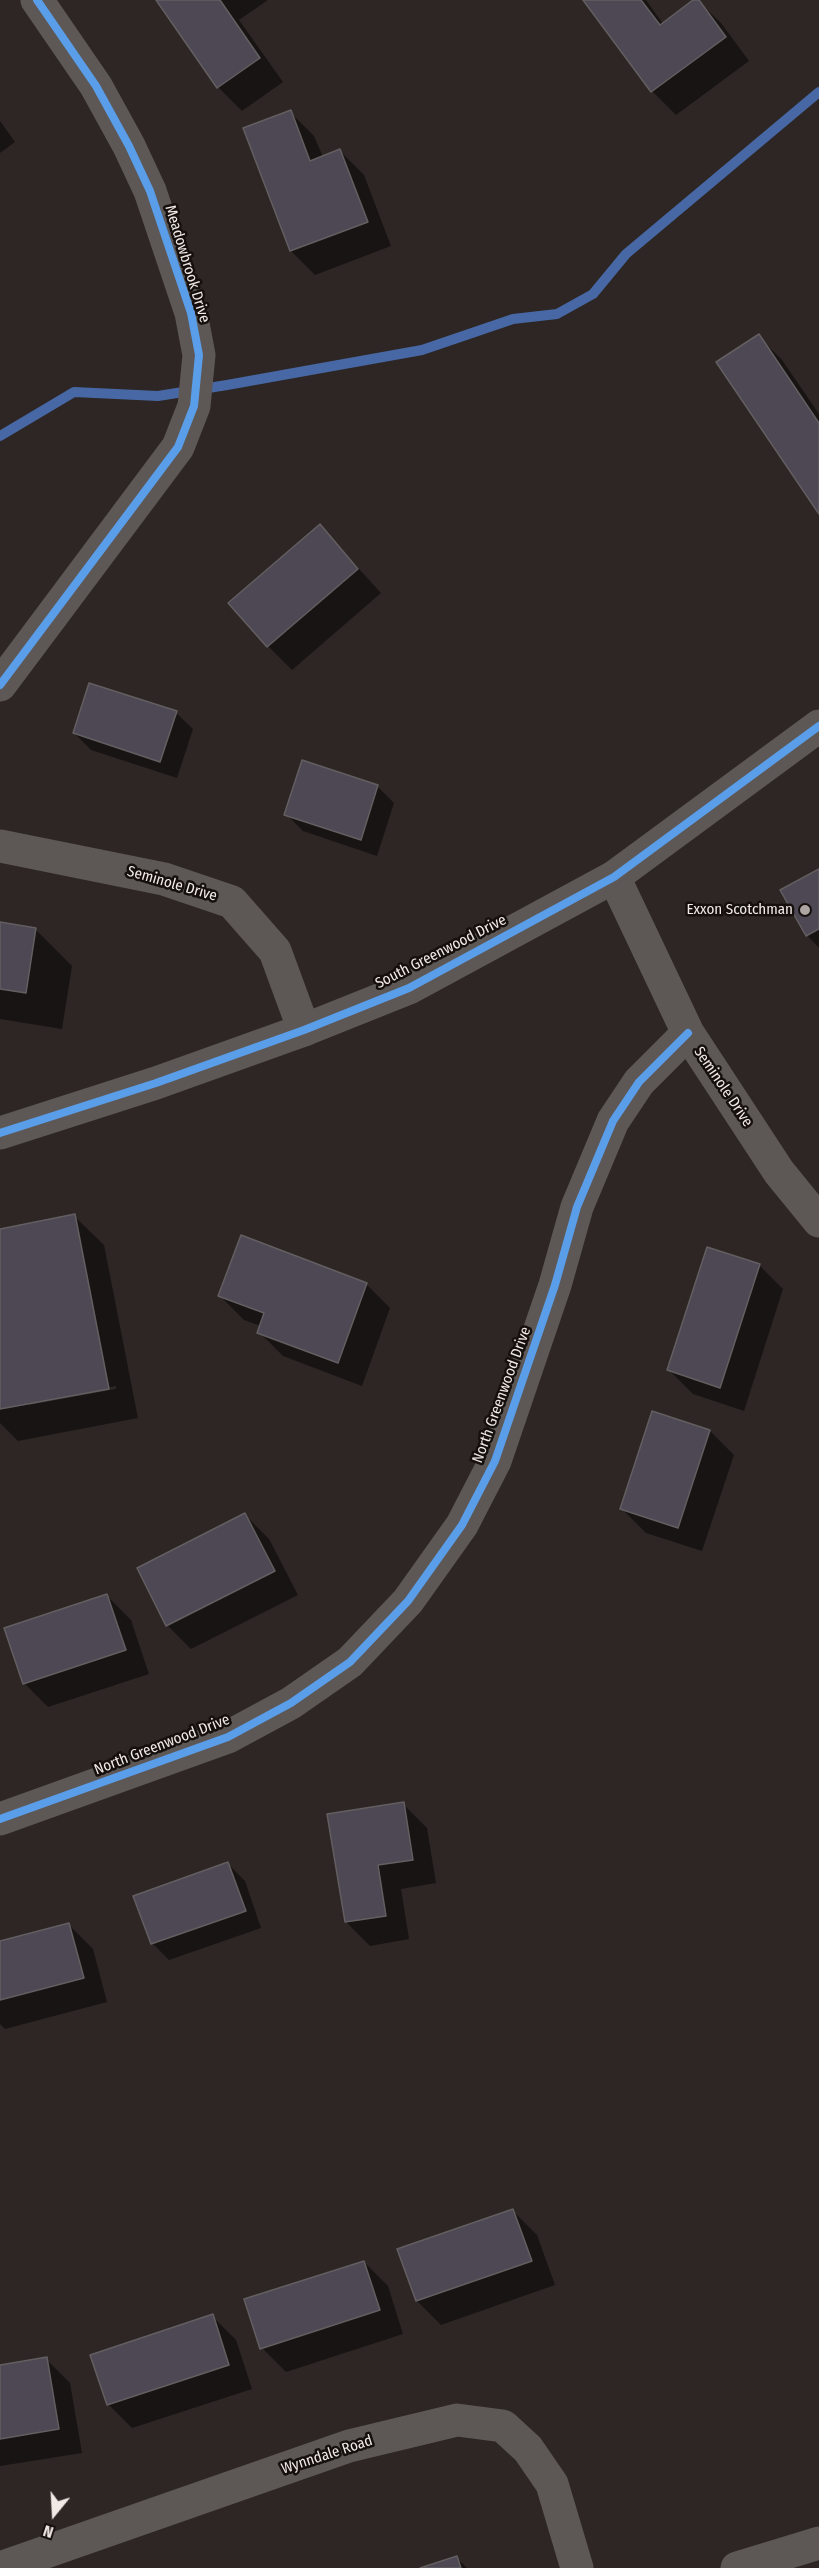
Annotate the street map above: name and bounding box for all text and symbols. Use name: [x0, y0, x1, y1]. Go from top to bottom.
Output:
street label: Meadowbrook Drive: [161, 203, 213, 325]
street label: Seminole Drive: [125, 863, 219, 905]
place label: Exxon Scotchman: [686, 901, 793, 919]
marker: Exxon Scotchman: [798, 903, 812, 917]
street label: South Greenwood Drive: [373, 911, 509, 993]
street label: Seminole Drive: [690, 1044, 756, 1130]
street label: North Greenwood Drive: [469, 1324, 535, 1466]
street label: North Greenwood Drive: [92, 1711, 232, 1779]
street label: Wynndale Road: [279, 2432, 375, 2478]
north arrow: [24, 2484, 84, 2544]
text: N: [41, 2521, 56, 2542]

